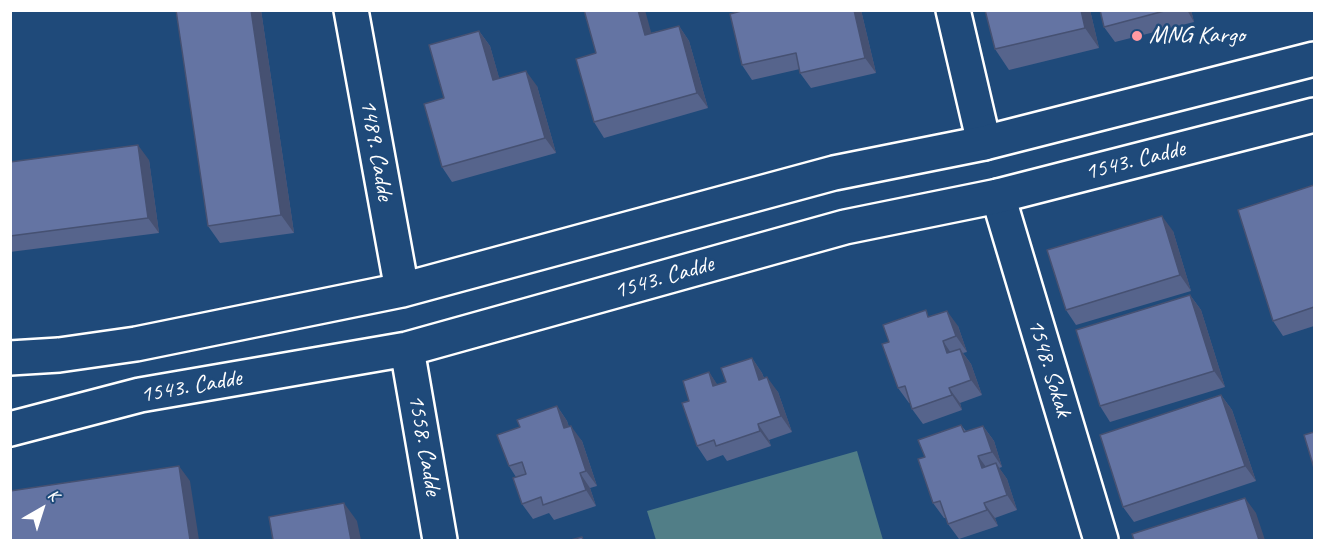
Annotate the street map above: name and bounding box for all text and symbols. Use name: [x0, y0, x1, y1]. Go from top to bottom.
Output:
place label: MNG Kargo: [1149, 22, 1245, 50]
marker: MNG Kargo: [1130, 29, 1144, 43]
street label: 1489. Cadde: [353, 97, 399, 203]
street label: 1543. Cadde: [1082, 135, 1188, 187]
street label: 1543. Cadde: [611, 250, 717, 306]
street label: 1548. Sokak: [1020, 316, 1078, 420]
street label: 1543. Cadde: [138, 364, 244, 410]
street label: 1558. Cadde: [401, 392, 447, 498]
north arrow: [12, 479, 72, 539]
text: K: [44, 485, 63, 505]

